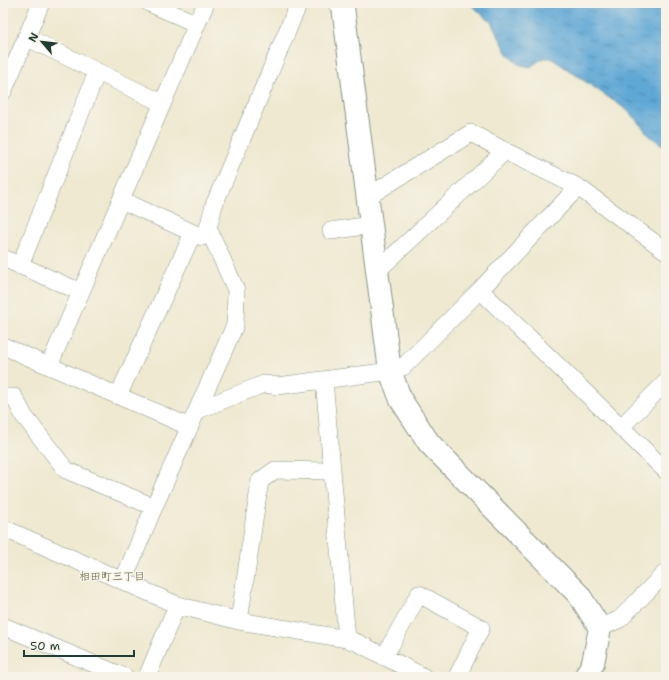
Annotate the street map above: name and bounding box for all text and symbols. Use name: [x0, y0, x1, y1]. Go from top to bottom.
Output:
north arrow: [22, 22, 62, 62]
text: N: [25, 30, 42, 45]
district label: 相田町三丁目: [79, 569, 145, 584]
scale bar: [24, 632, 134, 658]
text: 50 m: [30, 638, 60, 654]

